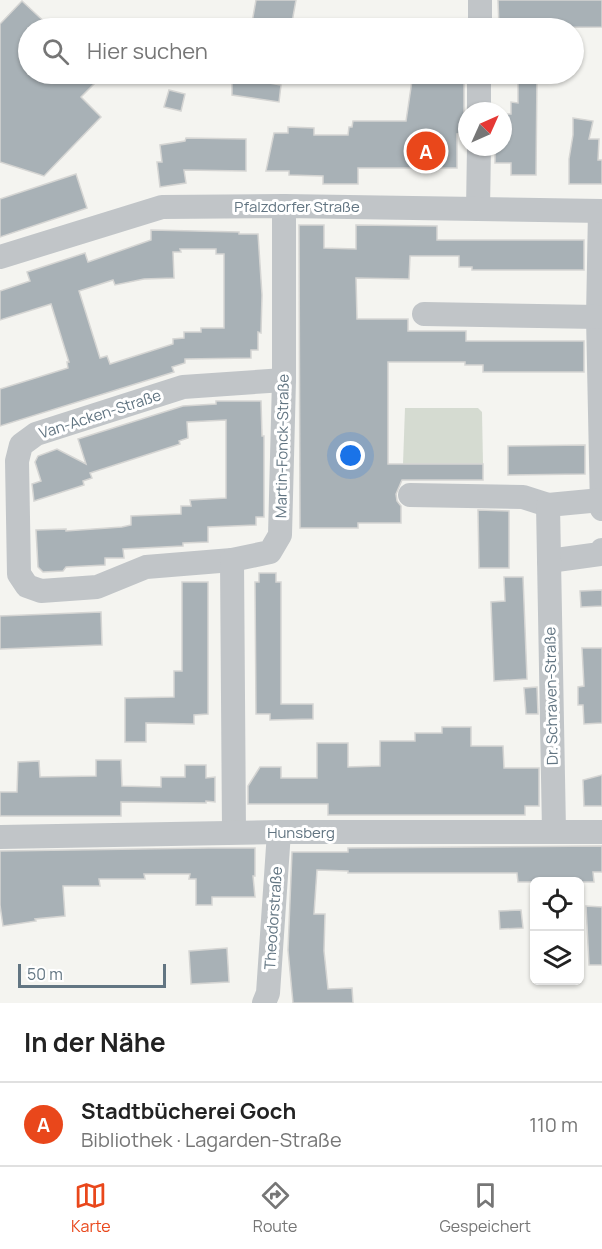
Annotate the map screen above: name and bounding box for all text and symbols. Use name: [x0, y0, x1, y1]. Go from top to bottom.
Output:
search box: [18, 18, 584, 84]
icon: search: [39, 35, 72, 68]
text: Hier suchen: [87, 36, 208, 66]
north arrow: [458, 102, 512, 156]
pin: A: [406, 128, 446, 174]
street label: Pfalzdorfer Straße: [234, 196, 360, 217]
street label: Martin-Fonck-Straße: [270, 374, 294, 518]
street label: Van-Acken-Straße: [36, 384, 164, 444]
your location: [336, 441, 365, 470]
street label: Dr. Schraven-Straße: [539, 627, 563, 765]
street label: Hunsberg: [267, 822, 335, 843]
street label: Theodorstraße: [259, 865, 287, 970]
map controls: [530, 877, 584, 985]
button: locate: [530, 877, 584, 931]
button: layers: [530, 931, 584, 985]
scale bar: [18, 961, 166, 988]
text: 50 m: [27, 963, 63, 985]
text: In der Nähe: [24, 1024, 166, 1060]
text: Stadtbücherei Goch: [81, 1096, 296, 1126]
text: A: [37, 1111, 50, 1138]
text: 110 m: [529, 1111, 578, 1138]
text: Bibliothek · Lagarden-Straße: [81, 1126, 342, 1153]
tab: Karte: [71, 1179, 111, 1237]
tab: Route: [253, 1179, 297, 1237]
tab: Gespeichert: [439, 1179, 531, 1237]

